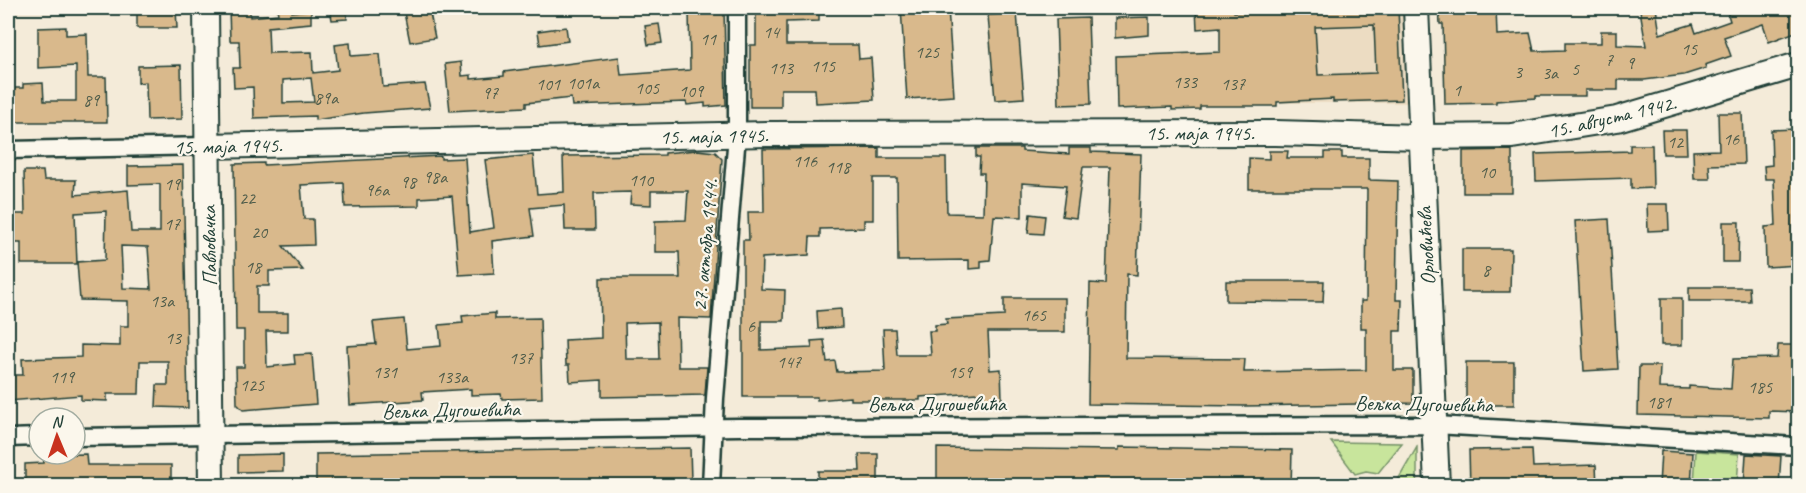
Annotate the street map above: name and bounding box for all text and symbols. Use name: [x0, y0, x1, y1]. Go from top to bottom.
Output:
house number: 14: [763, 21, 781, 43]
house number: 11: [700, 28, 717, 50]
house number: 15: [1681, 38, 1698, 60]
house number: 125: [915, 41, 940, 63]
house number: 7: [1605, 49, 1614, 71]
house number: 9: [1626, 52, 1636, 74]
house number: 115: [811, 55, 836, 77]
house number: 113: [769, 57, 795, 79]
house number: 5: [1571, 58, 1580, 80]
house number: 3: [1514, 61, 1524, 83]
house number: 3a: [1542, 62, 1559, 84]
house number: 133: [1173, 71, 1199, 93]
house number: 101a: [567, 72, 600, 94]
house number: 101: [536, 73, 561, 95]
house number: 137: [1221, 73, 1246, 95]
house number: 105: [635, 77, 660, 99]
house number: 1: [1453, 79, 1462, 101]
house number: 109: [679, 80, 705, 102]
house number: 97: [482, 82, 499, 104]
house number: 89a: [314, 87, 339, 109]
house number: 89: [83, 89, 101, 111]
street label: 15. августа 1942.: [1545, 89, 1680, 144]
street label: 15. маја 1945.: [1146, 120, 1255, 146]
street label: 15. маја 1945.: [659, 122, 769, 150]
house number: 16: [1723, 128, 1740, 150]
house number: 12: [1667, 131, 1685, 153]
street label: 15. маја 1945.: [173, 132, 283, 160]
house number: 116: [793, 150, 818, 172]
house number: 118: [826, 156, 852, 178]
house number: 10: [1479, 161, 1497, 183]
house number: 98a: [423, 166, 448, 188]
house number: 110: [629, 169, 655, 191]
house number: 98: [400, 171, 418, 193]
house number: 19: [164, 173, 182, 195]
street label: 27. октобра 1944.: [686, 177, 724, 312]
house number: 96a: [365, 179, 390, 201]
house number: 22: [239, 187, 257, 209]
street label: Павловачка: [195, 204, 223, 286]
street label: Орловићева: [1411, 205, 1441, 286]
house number: 17: [164, 213, 181, 235]
house number: 20: [251, 221, 269, 243]
house number: 18: [245, 256, 263, 278]
house number: 8: [1482, 259, 1492, 281]
house number: 13a: [150, 290, 175, 312]
house number: 165: [1022, 304, 1047, 326]
house number: 6: [747, 315, 756, 337]
house number: 13: [165, 327, 183, 349]
house number: 137: [509, 347, 534, 369]
house number: 147: [777, 351, 802, 373]
house number: 131: [373, 361, 398, 383]
house number: 159: [948, 361, 974, 383]
house number: 119: [50, 366, 76, 388]
house number: 133a: [436, 366, 469, 388]
house number: 125: [240, 374, 265, 396]
house number: 185: [1748, 376, 1773, 398]
street label: Вељка Дугошевића: [1355, 390, 1495, 418]
street label: Вељка Дугошевића: [868, 391, 1008, 417]
house number: 181: [1647, 391, 1672, 413]
street label: Вељка Дугошевића: [382, 396, 522, 424]
north arrow: [27, 406, 87, 466]
text: N: [51, 412, 65, 432]

